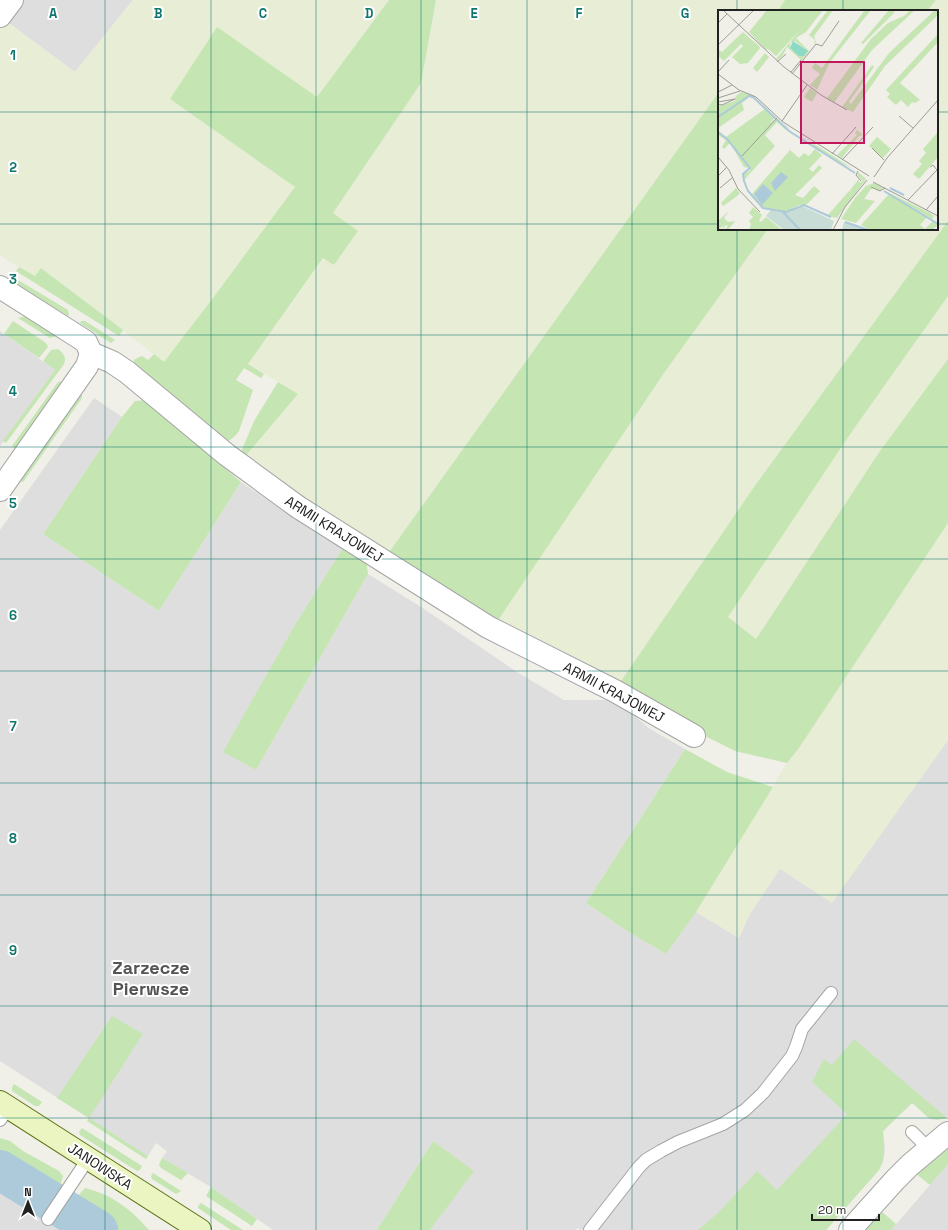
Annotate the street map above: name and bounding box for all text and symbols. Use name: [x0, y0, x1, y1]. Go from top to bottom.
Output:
text: A: [49, 5, 58, 22]
text: B: [154, 5, 163, 22]
text: C: [259, 5, 267, 22]
text: D: [365, 5, 374, 22]
text: E: [470, 5, 478, 22]
text: F: [576, 5, 583, 22]
text: G: [681, 5, 689, 22]
inset map: [718, 10, 938, 230]
text: 1: [10, 47, 16, 64]
text: 2: [9, 159, 17, 176]
text: 3: [9, 271, 17, 288]
text: 4: [9, 383, 17, 400]
street label: ARMII KRAJOWEJ: [282, 492, 386, 566]
text: 5: [9, 495, 17, 512]
text: 6: [9, 607, 17, 624]
street label: ARMII KRAJOWEJ: [560, 658, 668, 726]
text: 7: [9, 718, 17, 735]
text: 8: [9, 830, 17, 847]
text: 9: [9, 942, 17, 959]
district label: Zarzecze Pierwsze: [112, 956, 190, 1000]
street label: JANOWSKA: [64, 1138, 136, 1194]
north arrow: [8, 1182, 48, 1222]
text: N: [24, 1185, 32, 1199]
scale bar: [812, 1196, 879, 1222]
text: 20 m: [818, 1202, 846, 1218]

